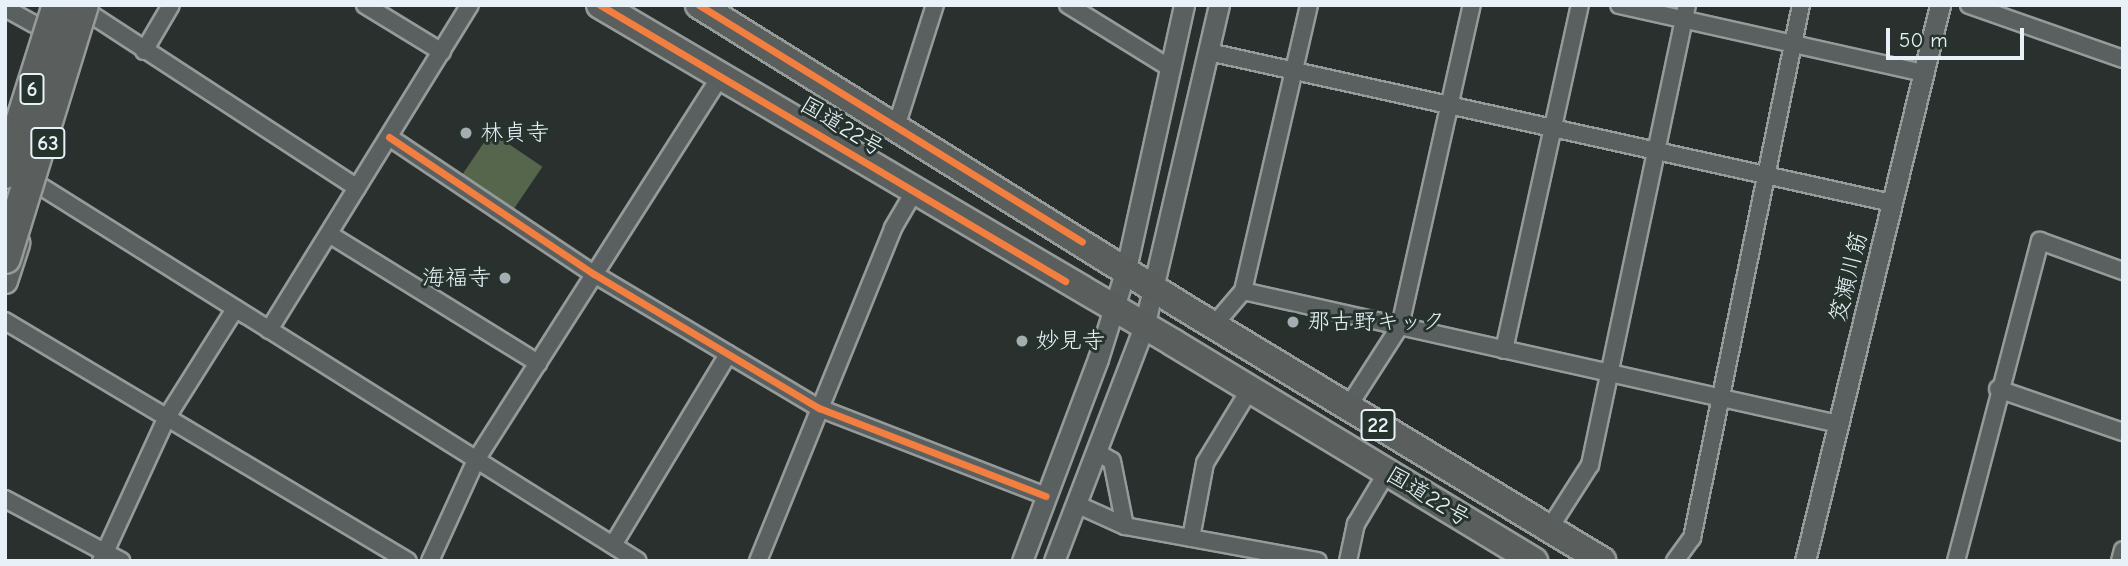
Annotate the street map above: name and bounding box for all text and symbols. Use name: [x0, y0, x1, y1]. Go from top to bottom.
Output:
scale bar: [1890, 14, 2028, 58]
text: 50 m: [1899, 28, 1948, 52]
road number: 6: [18, 72, 46, 106]
street label: 国道22号: [795, 91, 889, 163]
place label: 林貞寺: [480, 119, 549, 147]
road number: 63: [29, 125, 67, 160]
marker: 林貞寺: [458, 125, 474, 141]
street label: 笈瀬川筋: [1824, 229, 1874, 325]
place label: 海福寺: [422, 264, 491, 292]
marker: 海福寺: [497, 270, 513, 286]
place label: 那古野キック: [1307, 308, 1445, 336]
marker: 那古野キック: [1285, 314, 1301, 330]
place label: 妙見寺: [1036, 327, 1105, 355]
marker: 妙見寺: [1014, 333, 1030, 349]
road number: 22: [1360, 408, 1396, 442]
street label: 国道22号: [1381, 461, 1475, 533]

